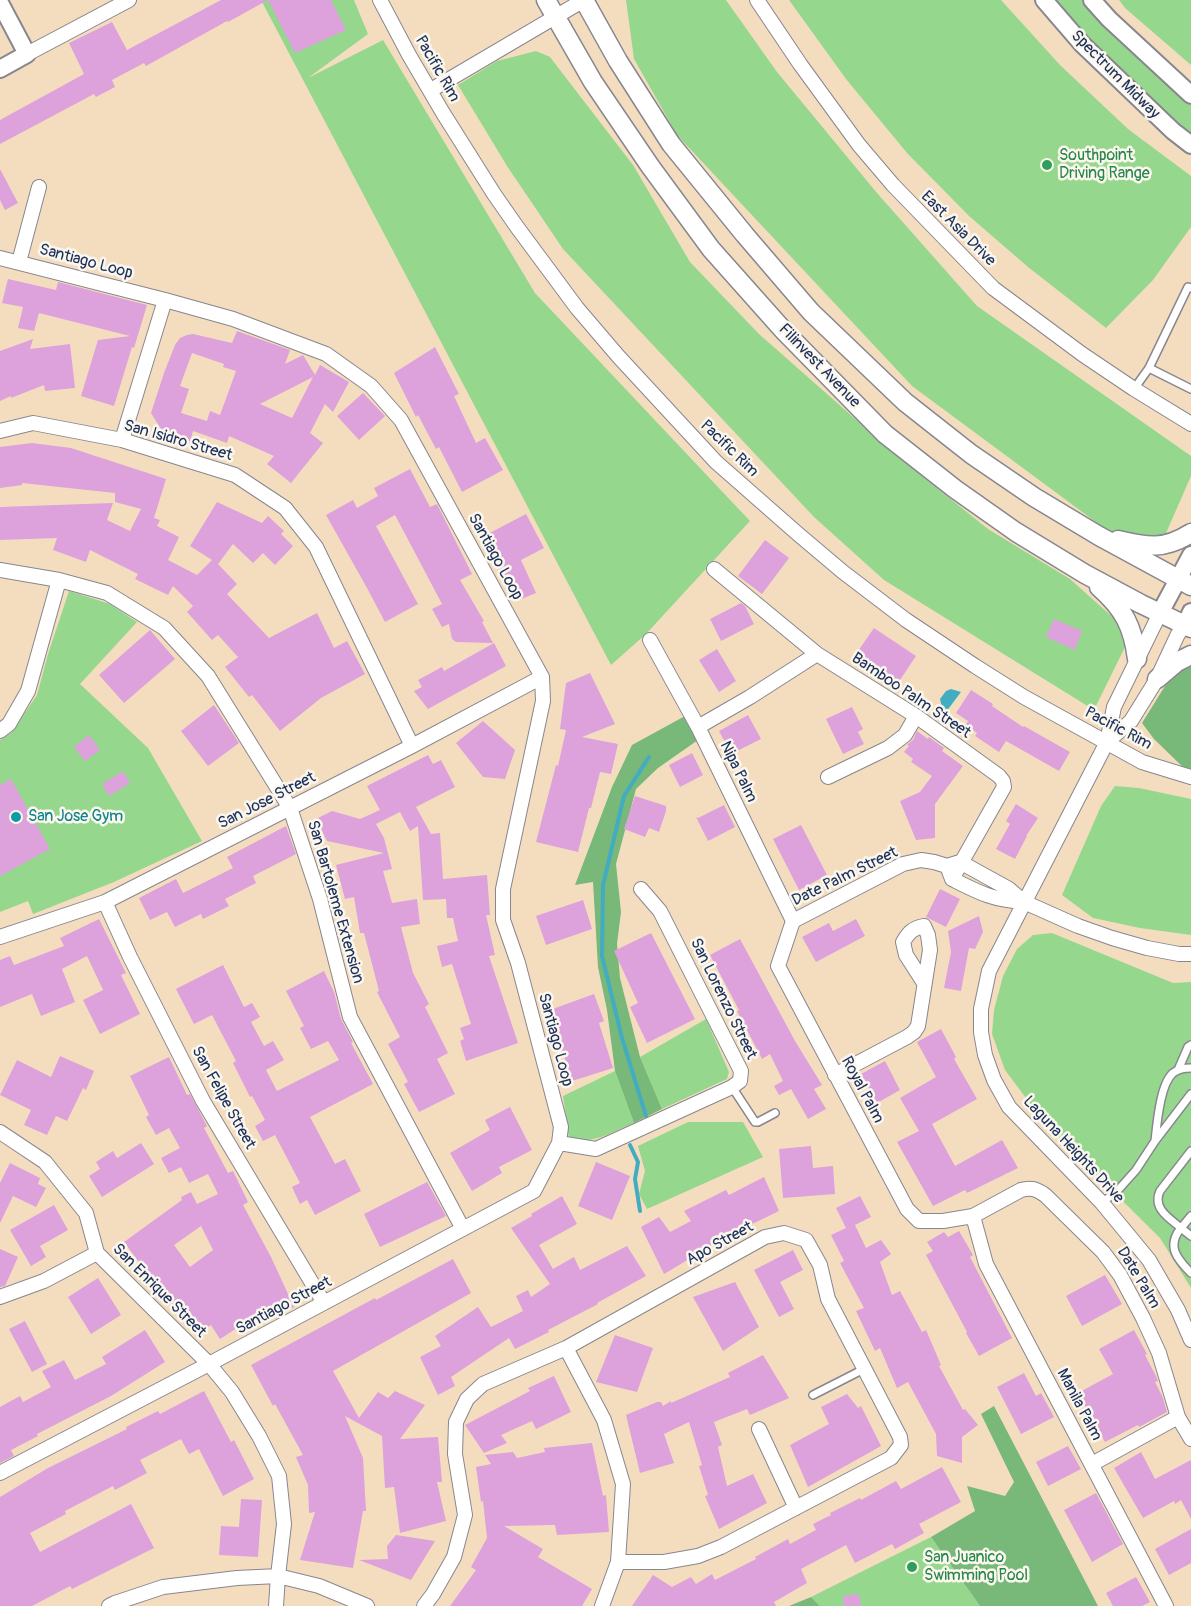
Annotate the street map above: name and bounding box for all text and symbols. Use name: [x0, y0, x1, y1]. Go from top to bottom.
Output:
street label: Spectrum Midway: [1067, 27, 1163, 123]
street label: Pacific Rim: [410, 32, 464, 106]
place label: Southpoint Driving Range: [1059, 146, 1150, 184]
marker: Southpoint Driving Range: [1040, 158, 1054, 172]
street label: East Asia Drive: [916, 187, 1000, 271]
street label: Santiago Loop: [37, 240, 135, 284]
street label: Filinvest Avenue: [774, 320, 864, 412]
street label: San Isidro Street: [122, 416, 234, 466]
street label: Pacific Rim: [696, 417, 762, 481]
street label: Santiago Loop: [463, 510, 527, 604]
street label: Bamboo Palm Street: [848, 649, 974, 743]
street label: Pacific Rim: [1081, 703, 1155, 755]
street label: Nipa Palm: [715, 738, 761, 806]
street label: San Jose Street: [215, 768, 319, 834]
place label: San Jose Gym: [28, 807, 123, 827]
marker: San Jose Gym: [9, 810, 23, 824]
street label: San Bartoleme Extension: [302, 818, 368, 986]
street label: Date Palm Street: [789, 843, 901, 911]
street label: San Lorenzo Street: [685, 935, 761, 1063]
street label: Santiago Loop: [533, 991, 577, 1089]
street label: San Felipe Street: [187, 1043, 259, 1153]
street label: Royal Palm: [836, 1053, 888, 1127]
street label: Laguna Heights Drive: [1018, 1092, 1128, 1208]
street label: Apo Street: [683, 1218, 757, 1270]
street label: San Enrique Street: [108, 1240, 210, 1342]
street label: Date Palm: [1112, 1244, 1164, 1312]
street label: Santiago Street: [233, 1273, 335, 1339]
street label: Manila Palm: [1052, 1366, 1106, 1444]
place label: San Juanico Swimming Pool: [924, 1548, 1028, 1586]
marker: San Juanico Swimming Pool: [905, 1560, 919, 1574]

